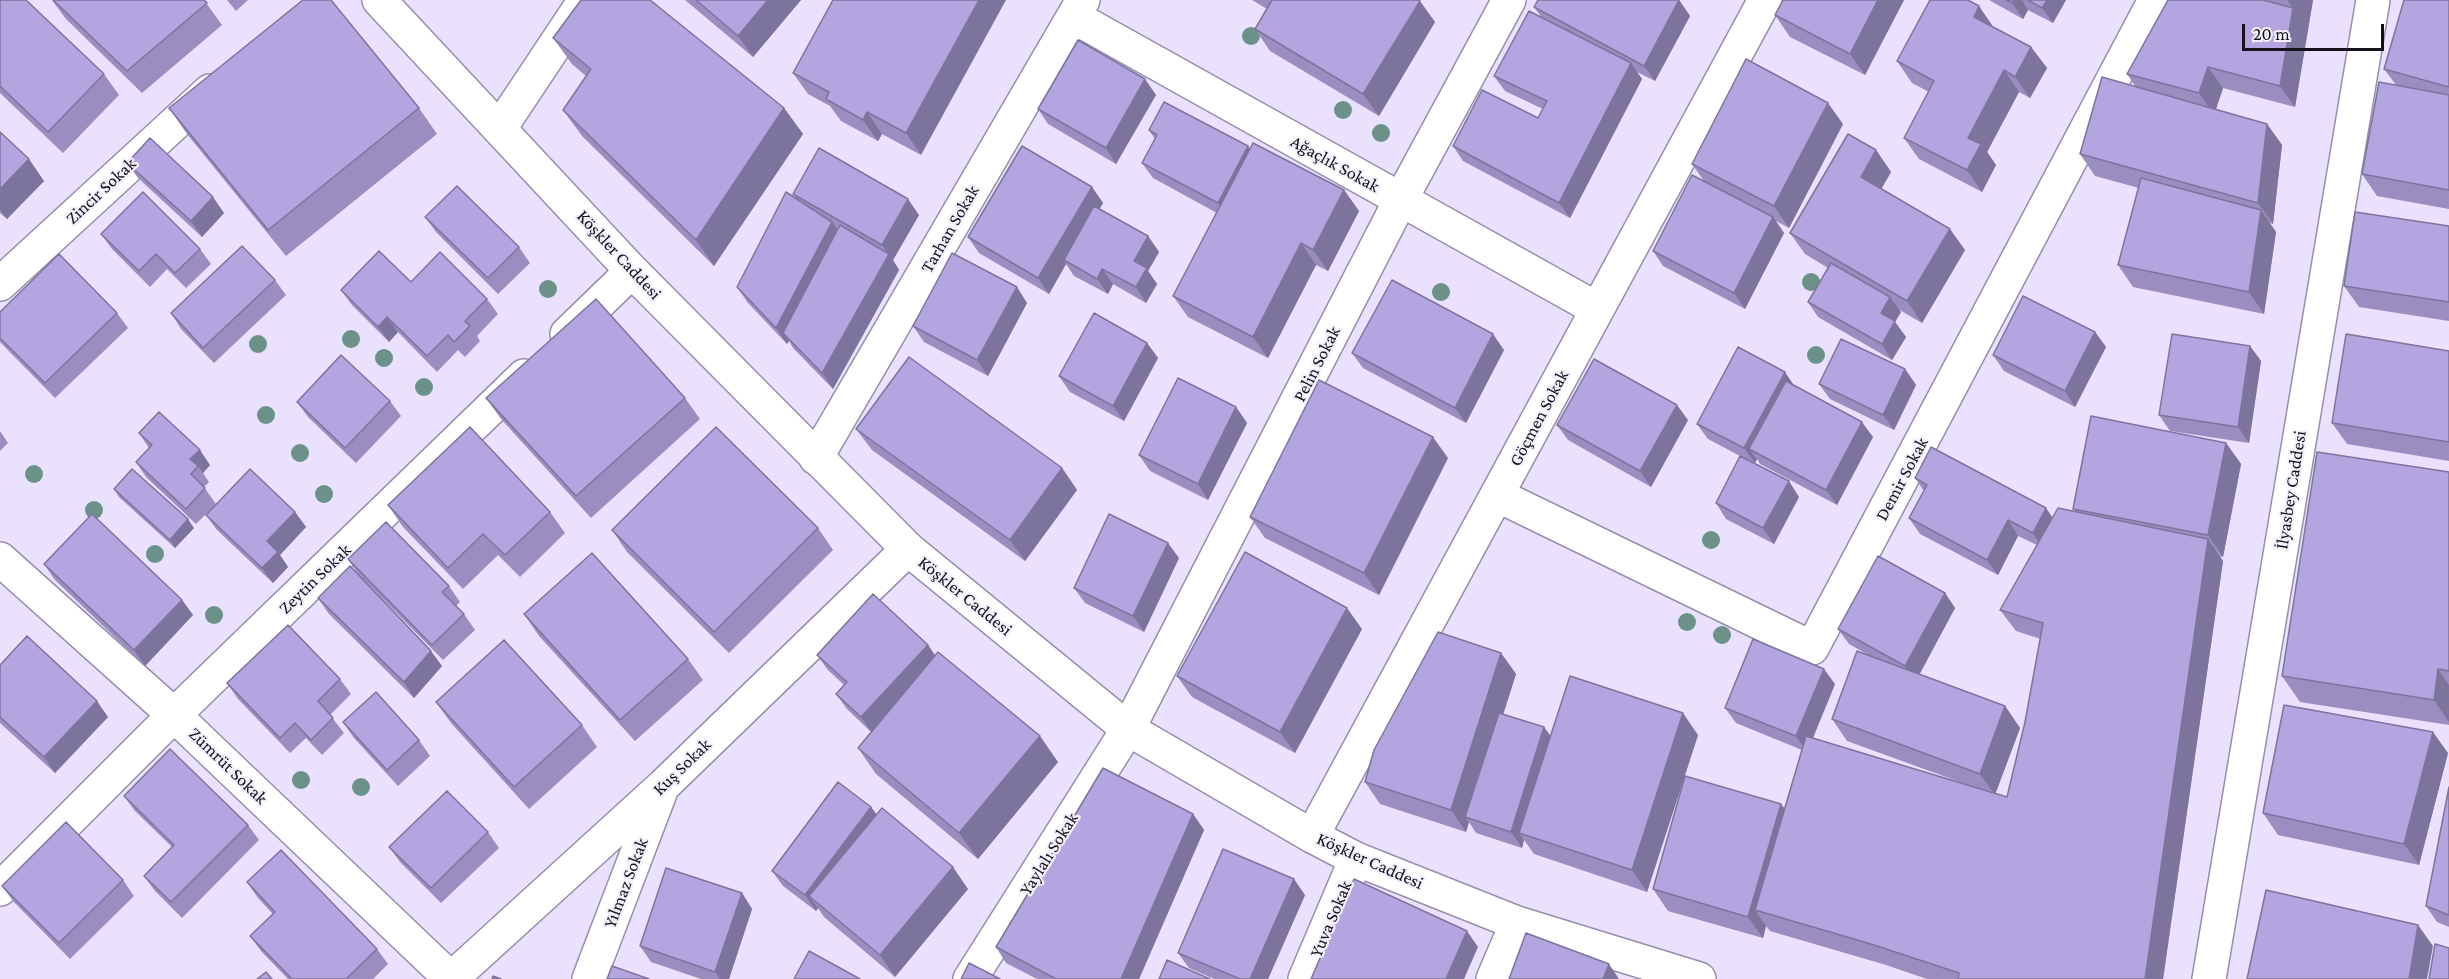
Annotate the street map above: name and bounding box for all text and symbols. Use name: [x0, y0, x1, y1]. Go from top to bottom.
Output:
scale bar: [2245, 12, 2388, 50]
text: 20 m: [2253, 24, 2290, 44]
street label: Ağaçlık Sokak: [1287, 131, 1383, 197]
street label: Zincir Sokak: [61, 153, 141, 229]
street label: Tarhan Sokak: [916, 181, 984, 277]
street label: Köşkler Caddesi: [572, 206, 666, 304]
street label: Pelin Sokak: [1289, 323, 1345, 405]
street label: Göçmen Sokak: [1505, 366, 1573, 470]
street label: İlyasbey Caddesi: [2271, 429, 2311, 551]
street label: Demir Sokak: [1871, 433, 1933, 525]
street label: Zeytin Sokak: [274, 539, 356, 619]
street label: Köşkler Caddesi: [914, 552, 1016, 640]
street label: Zümrüt Sokak: [184, 723, 272, 809]
street label: Kuş Sokak: [648, 734, 716, 800]
street label: Yaylalı Sokak: [1015, 809, 1083, 899]
street label: Köşkler Caddesi: [1313, 828, 1427, 894]
street label: Yılmaz Sokak: [599, 835, 653, 931]
street label: Yuva Sokak: [1305, 878, 1357, 960]

